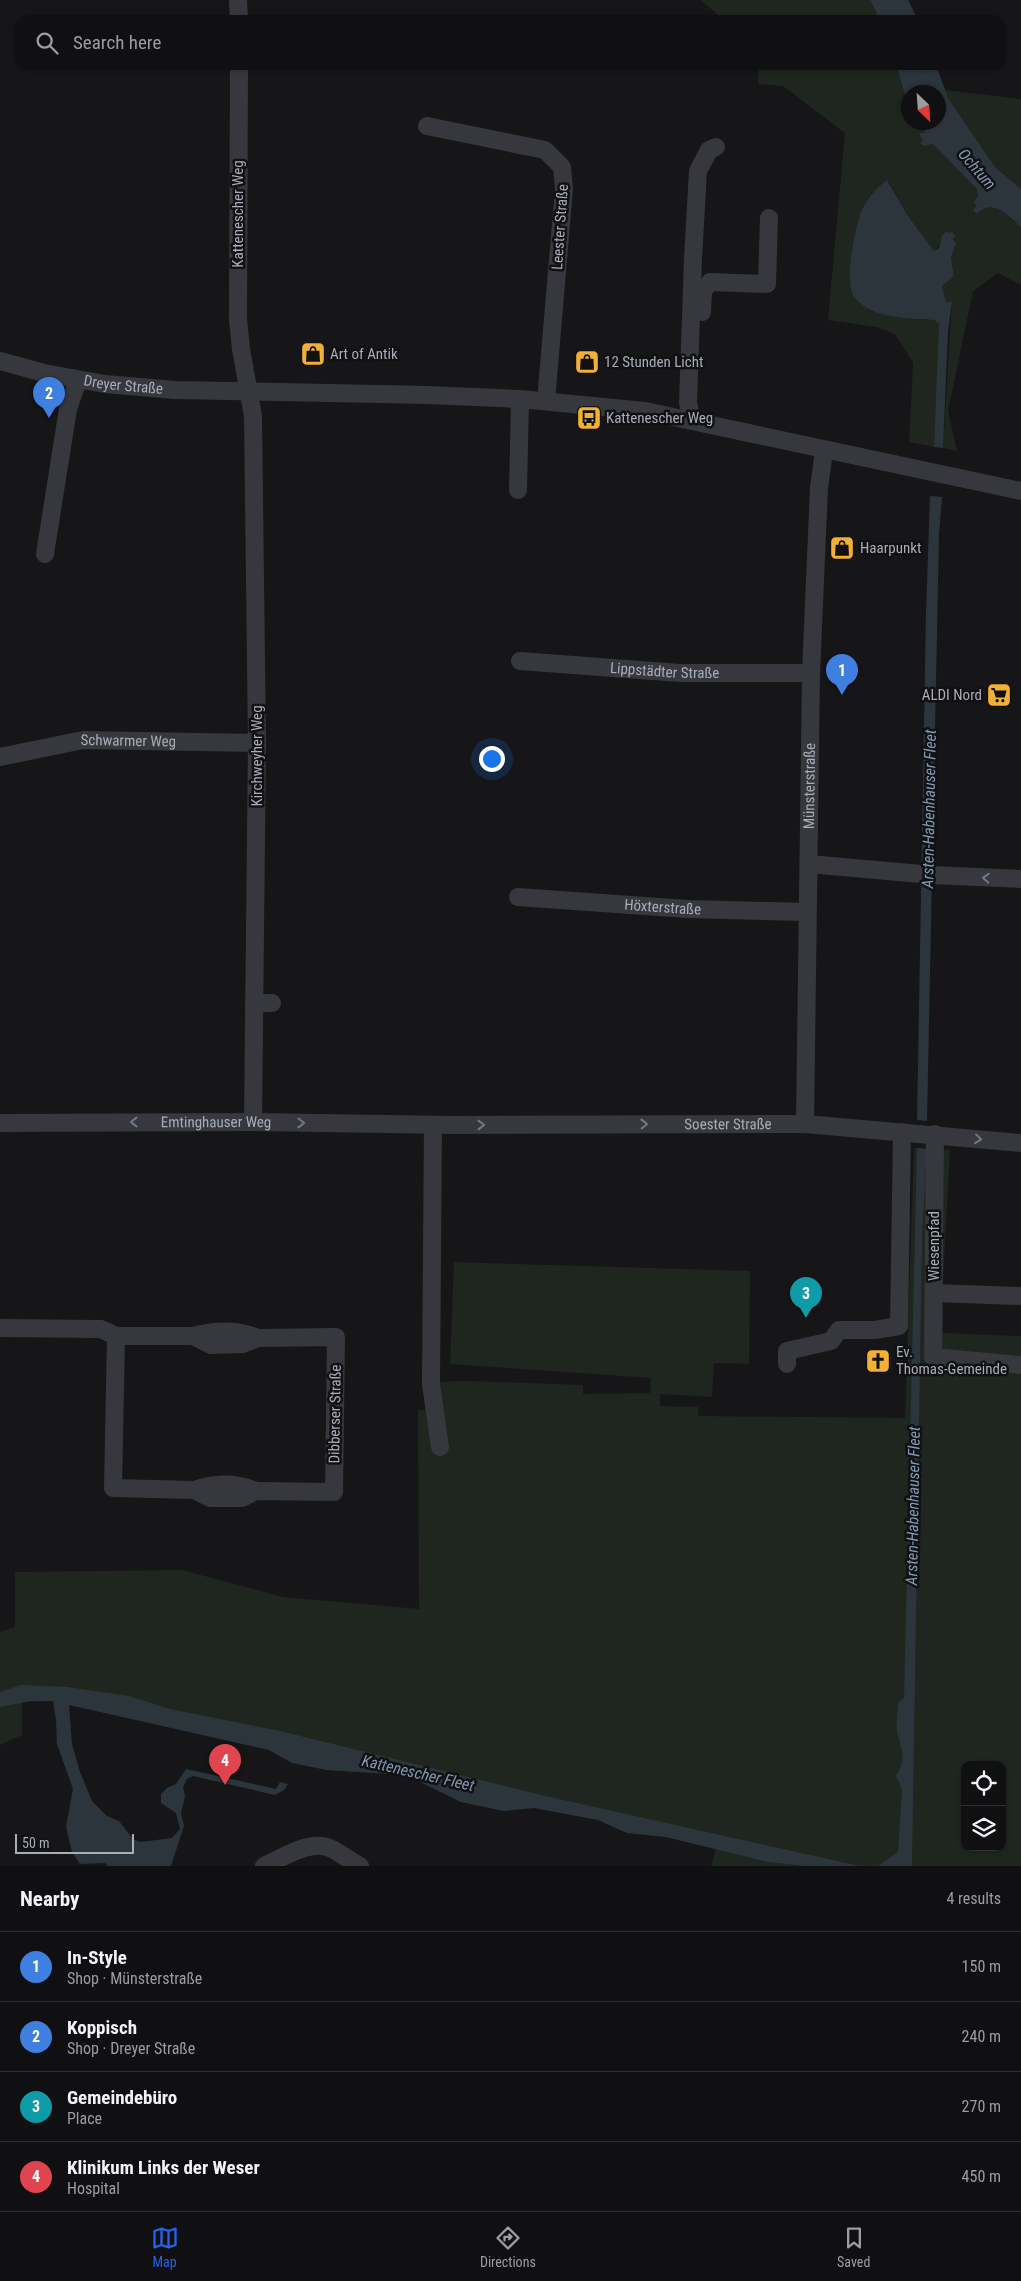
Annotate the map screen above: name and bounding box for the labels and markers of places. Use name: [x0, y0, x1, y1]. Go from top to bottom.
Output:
shop icon: Art of Antik: [300, 341, 326, 367]
place label: Art of Antik: [330, 345, 398, 363]
shop icon: 12 Stunden Licht: [574, 349, 600, 375]
place label: 12 Stunden Licht: [604, 353, 703, 371]
pin: 2: [33, 377, 65, 418]
bus stop icon: Kattenescher Weg: [576, 405, 602, 431]
place label: Kattenescher Weg: [606, 409, 713, 427]
shop icon: Haarpunkt: [829, 535, 855, 561]
place label: Haarpunkt: [860, 539, 921, 557]
pin: 1: [826, 654, 858, 695]
supermarket icon: ALDI Nord: [986, 682, 1012, 708]
place label: ALDI Nord: [922, 686, 982, 704]
pin: 3: [790, 1277, 822, 1318]
place label: Ev. Thomas-Gemeinde: [896, 1343, 1007, 1378]
church icon: Ev. Thomas-Gemeinde: [865, 1348, 891, 1374]
pin: 4: [209, 1744, 241, 1785]

